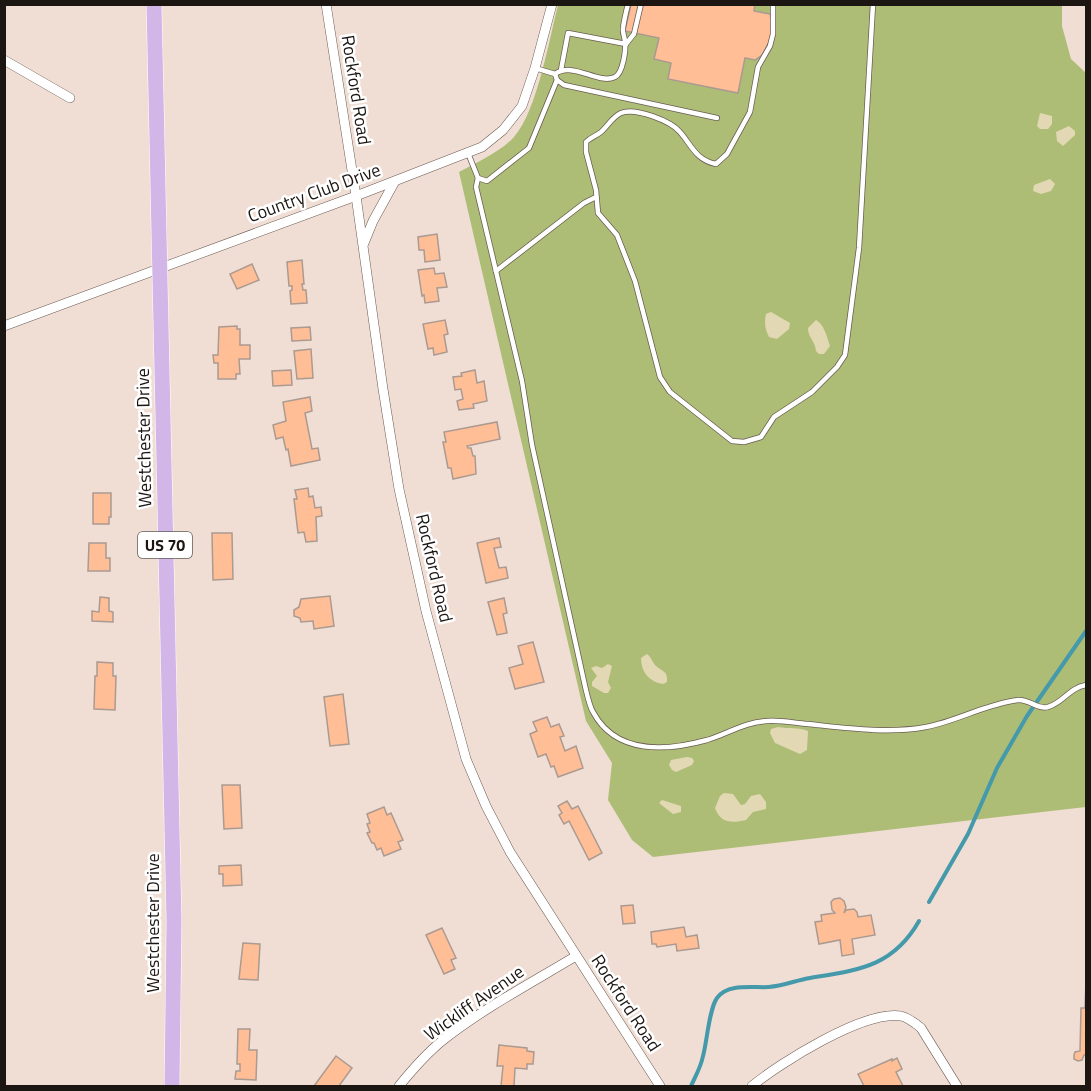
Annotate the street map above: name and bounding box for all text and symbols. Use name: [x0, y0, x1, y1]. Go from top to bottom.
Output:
street label: Rockford Road: [335, 33, 378, 147]
street label: Country Club Drive: [244, 156, 384, 229]
street label: Westchester Drive: [129, 368, 158, 508]
street label: Rockford Road: [409, 511, 460, 625]
road number: US 70: [138, 532, 192, 558]
street label: Westchester Drive: [139, 853, 166, 993]
street label: Rockford Road: [585, 949, 668, 1056]
street label: Wickliff Avenue: [418, 958, 529, 1047]

